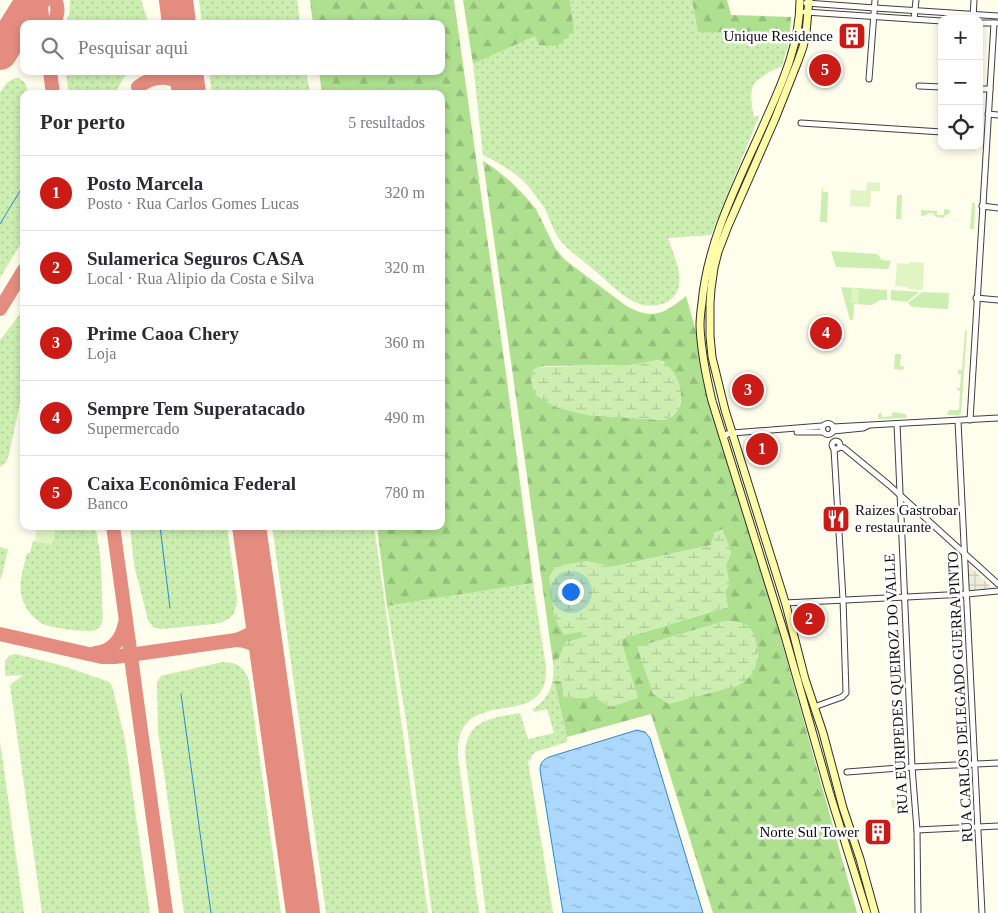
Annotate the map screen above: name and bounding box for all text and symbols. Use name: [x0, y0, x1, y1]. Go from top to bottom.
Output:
map controls: [938, 15, 983, 150]
button: +: [938, 15, 983, 60]
search box: [20, 20, 445, 75]
building icon: Unique Residence: [837, 21, 867, 51]
place label: Unique Residence: [723, 28, 833, 44]
icon: search: [38, 34, 66, 62]
text: Pesquisar aqui: [78, 37, 188, 58]
pin: 5: [809, 51, 841, 89]
button: −: [938, 60, 983, 105]
button: locate: [938, 105, 983, 150]
text: Por perto: [40, 110, 125, 134]
text: 5 resultados: [348, 114, 425, 131]
text: Posto Marcela: [87, 173, 203, 194]
text: 1: [52, 184, 60, 201]
text: 320 m: [385, 184, 425, 201]
text: Posto · Rua Carlos Gomes Lucas: [87, 195, 299, 212]
text: Sulamerica Seguros CASA: [87, 248, 304, 269]
text: 2: [52, 259, 60, 276]
text: 320 m: [385, 259, 425, 276]
text: Local · Rua Alipio da Costa e Silva: [87, 270, 314, 287]
pin: 4: [810, 314, 842, 352]
text: Prime Caoa Chery: [87, 323, 239, 344]
text: 3: [52, 334, 60, 351]
text: 360 m: [385, 334, 425, 351]
text: Loja: [87, 345, 116, 362]
pin: 3: [732, 371, 764, 409]
text: Sempre Tem Superatacado: [87, 398, 305, 419]
text: 4: [52, 409, 60, 426]
text: 490 m: [385, 409, 425, 426]
text: Supermercado: [87, 420, 179, 437]
pin: 1: [746, 430, 778, 468]
text: Caixa Econômica Federal: [87, 473, 296, 494]
text: 5: [52, 484, 60, 501]
text: 780 m: [385, 484, 425, 501]
text: Banco: [87, 495, 128, 512]
place label: Raizes Gastrobar e restaurante: [855, 502, 958, 535]
restaurant icon: Raizes Gastrobar e restaurante: [821, 504, 851, 534]
street label: RUA CARLOS DELEGADO GUERRA PINTO: [944, 551, 976, 843]
street label: RUA EURIPEDES QUEIROZ DO VALLE: [881, 553, 911, 815]
your location: [558, 579, 584, 605]
pin: 2: [793, 600, 825, 638]
building icon: Norte Sul Tower: [863, 817, 893, 847]
place label: Norte Sul Tower: [760, 824, 859, 840]

